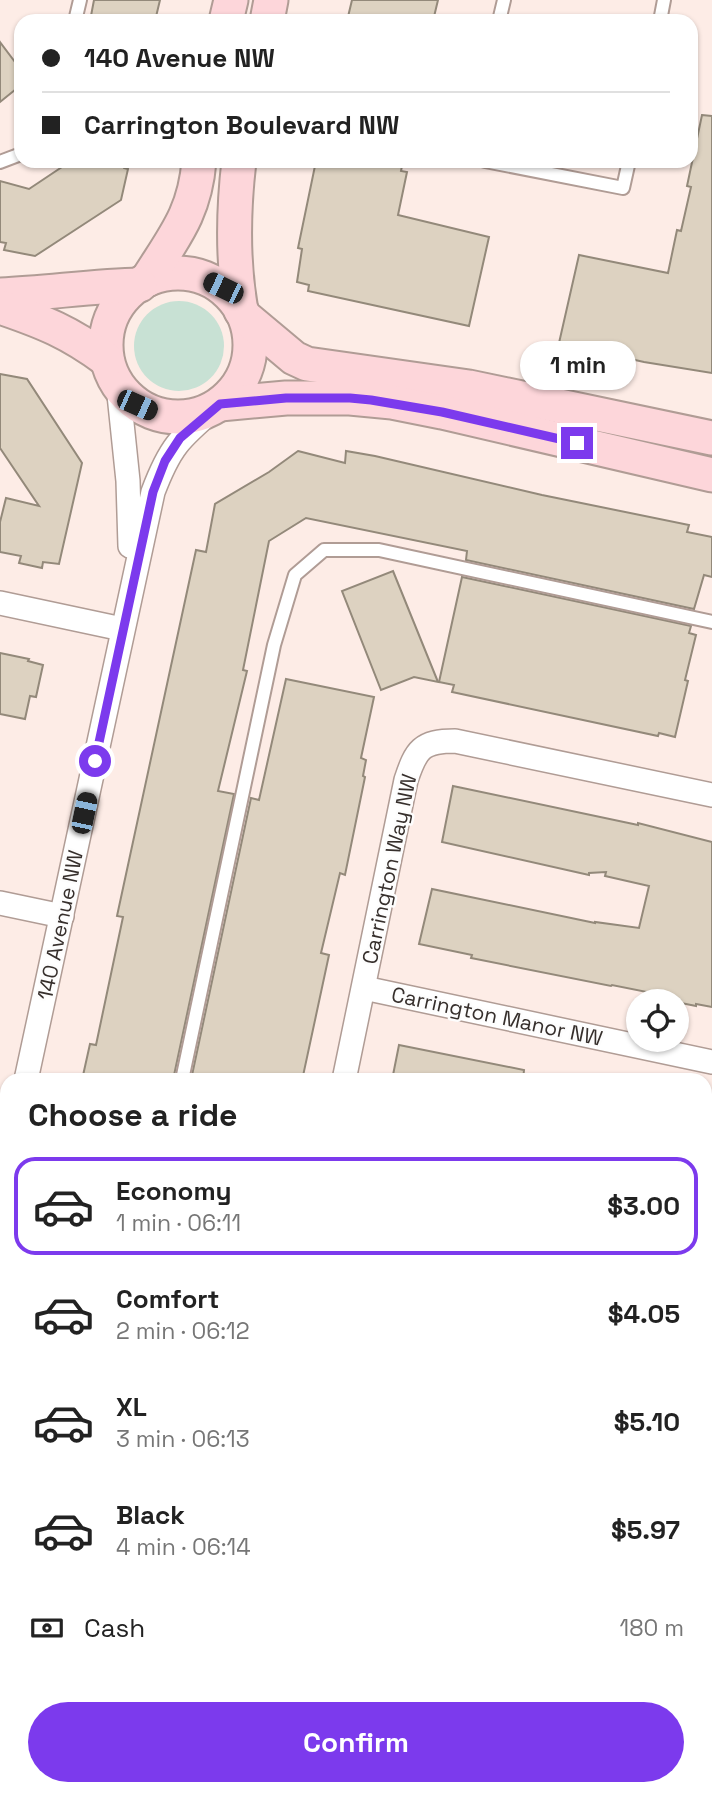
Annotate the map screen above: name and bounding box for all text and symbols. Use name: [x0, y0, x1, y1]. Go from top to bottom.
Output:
text: 140 Avenue NW: [84, 41, 275, 75]
text: Carrington Boulevard NW: [84, 108, 399, 142]
car: [200, 269, 247, 307]
callout: 1 min: [519, 342, 635, 390]
text: 1 min: [550, 350, 606, 380]
car: [114, 387, 161, 423]
route end: [561, 427, 593, 459]
route start: [79, 745, 111, 777]
street label: Carrington Way NW: [356, 771, 422, 967]
car: [70, 790, 99, 836]
street label: 140 Avenue NW: [31, 848, 89, 1002]
street label: Carrington Manor NW: [389, 980, 605, 1052]
map controls: [626, 989, 689, 1052]
button: locate: [626, 989, 689, 1052]
text: Choose a ride: [28, 1095, 238, 1135]
text: Economy: [116, 1174, 232, 1208]
icon: car: [32, 1175, 95, 1238]
text: $3.00: [607, 1189, 680, 1223]
text: 1 min · 06:11: [116, 1208, 241, 1238]
text: Comfort: [116, 1282, 219, 1316]
icon: car: [32, 1283, 95, 1346]
text: $4.05: [608, 1297, 680, 1331]
text: 2 min · 06:12: [116, 1316, 250, 1346]
text: XL: [116, 1390, 147, 1424]
icon: car: [32, 1391, 95, 1454]
text: $5.10: [614, 1405, 680, 1439]
text: 3 min · 06:13: [116, 1424, 250, 1454]
text: Black: [116, 1498, 185, 1532]
icon: car: [32, 1499, 95, 1562]
text: $5.97: [611, 1513, 680, 1547]
text: 4 min · 06:14: [116, 1532, 251, 1562]
icon: cash: [28, 1609, 66, 1647]
text: Cash: [84, 1611, 145, 1645]
text: 180 m: [620, 1613, 684, 1643]
button: Confirm: [28, 1702, 684, 1782]

